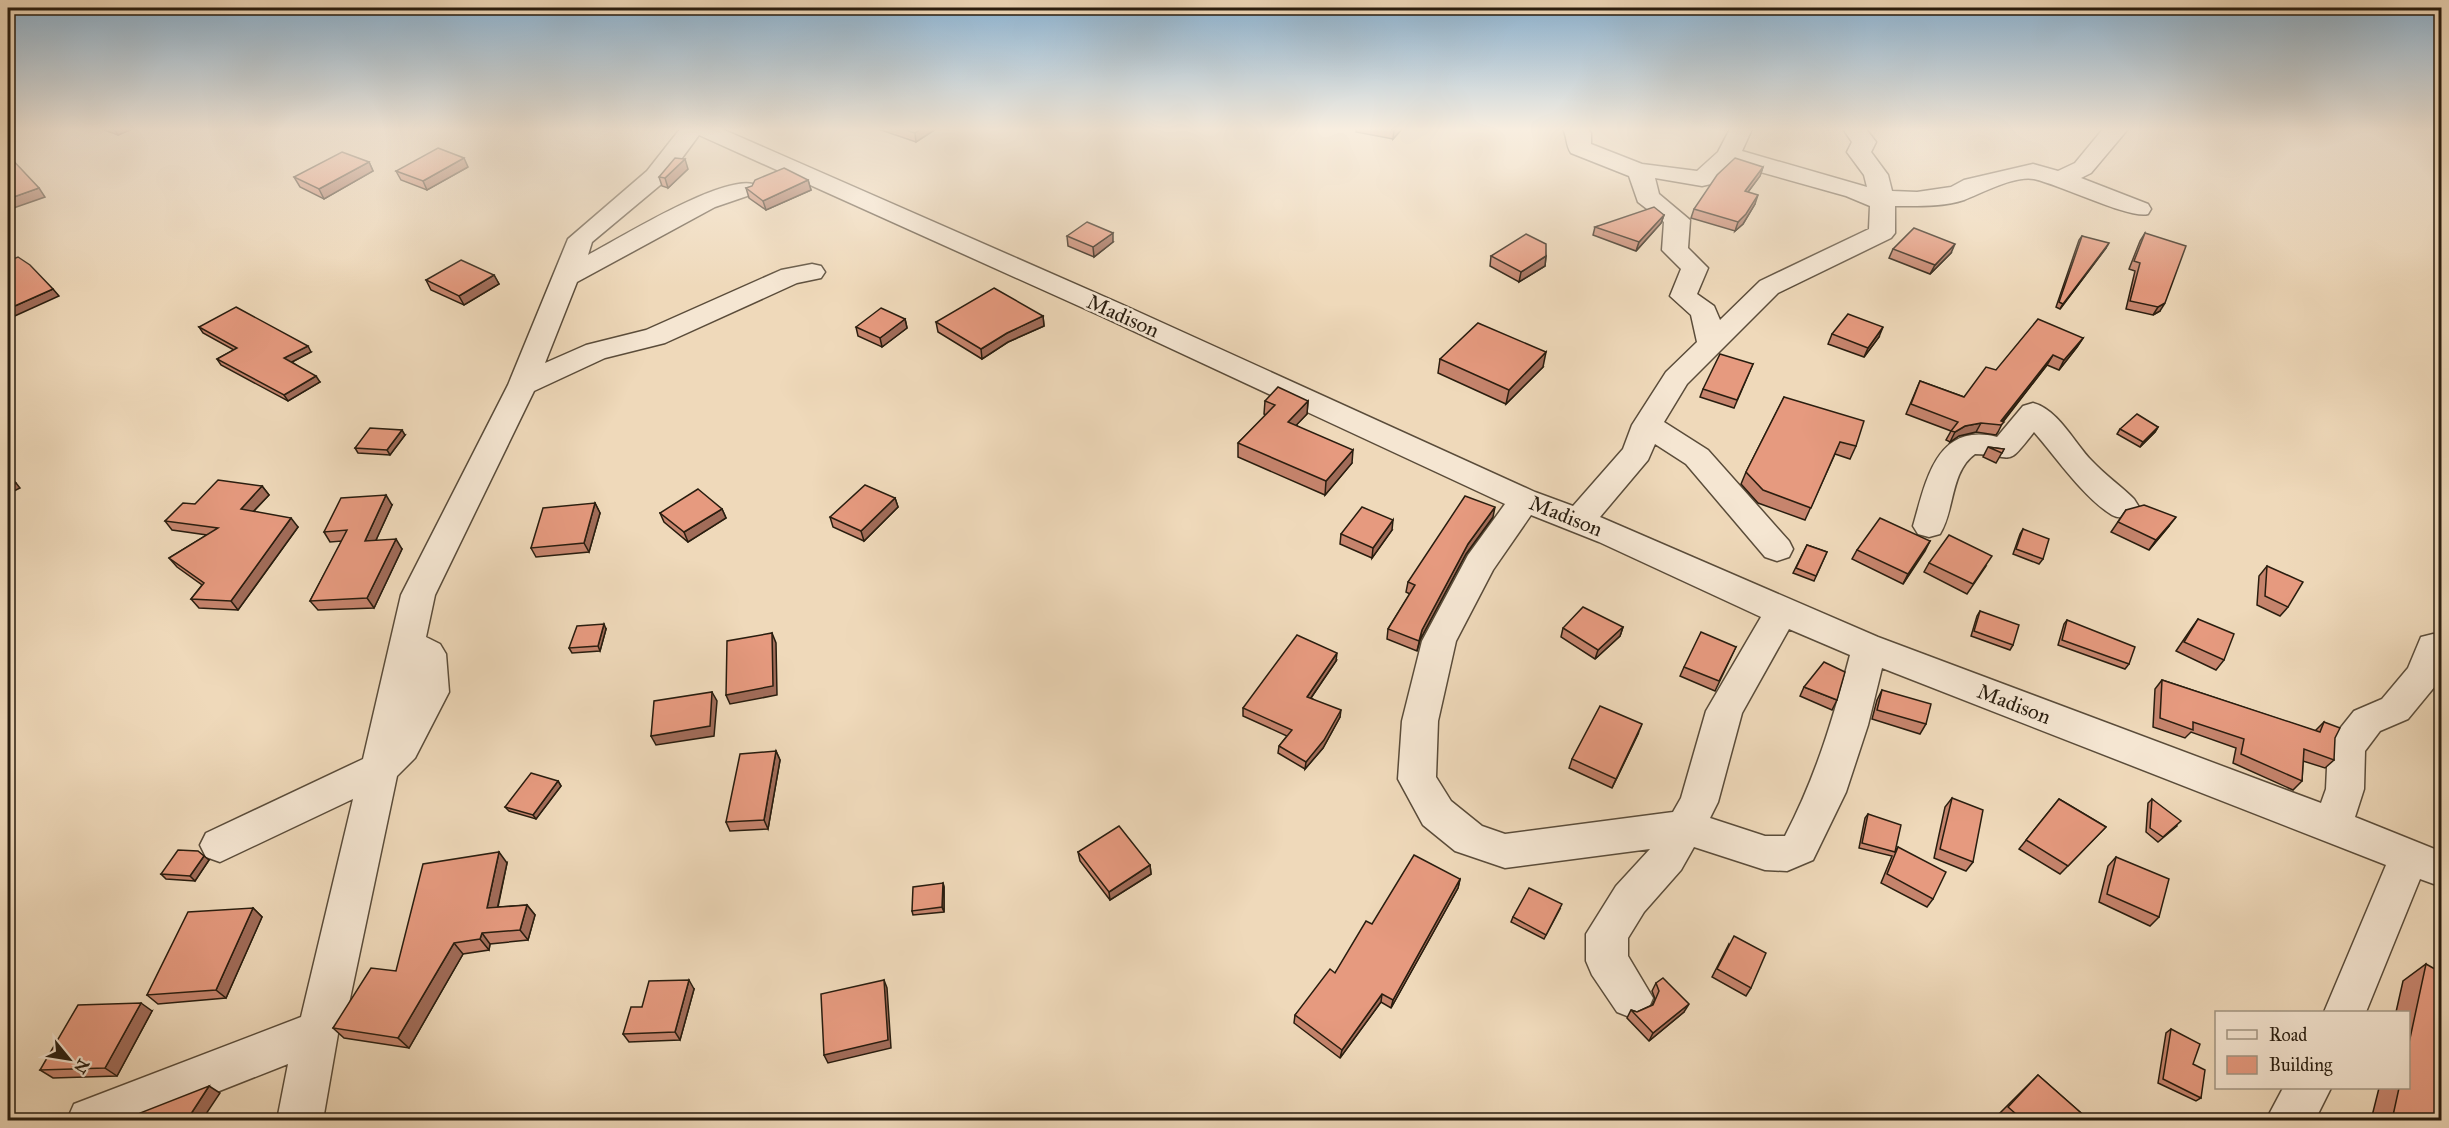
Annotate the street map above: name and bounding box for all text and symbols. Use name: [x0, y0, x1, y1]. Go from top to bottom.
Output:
street label: Madison: [1083, 289, 1163, 343]
street label: Madison: [1526, 490, 1606, 542]
street label: Madison: [1974, 678, 2054, 730]
legend: [2215, 1011, 2410, 1089]
text: Road: [2269, 1024, 2307, 1046]
north arrow: [39, 1029, 99, 1089]
text: Building: [2269, 1054, 2333, 1077]
text: N: [70, 1056, 93, 1077]

